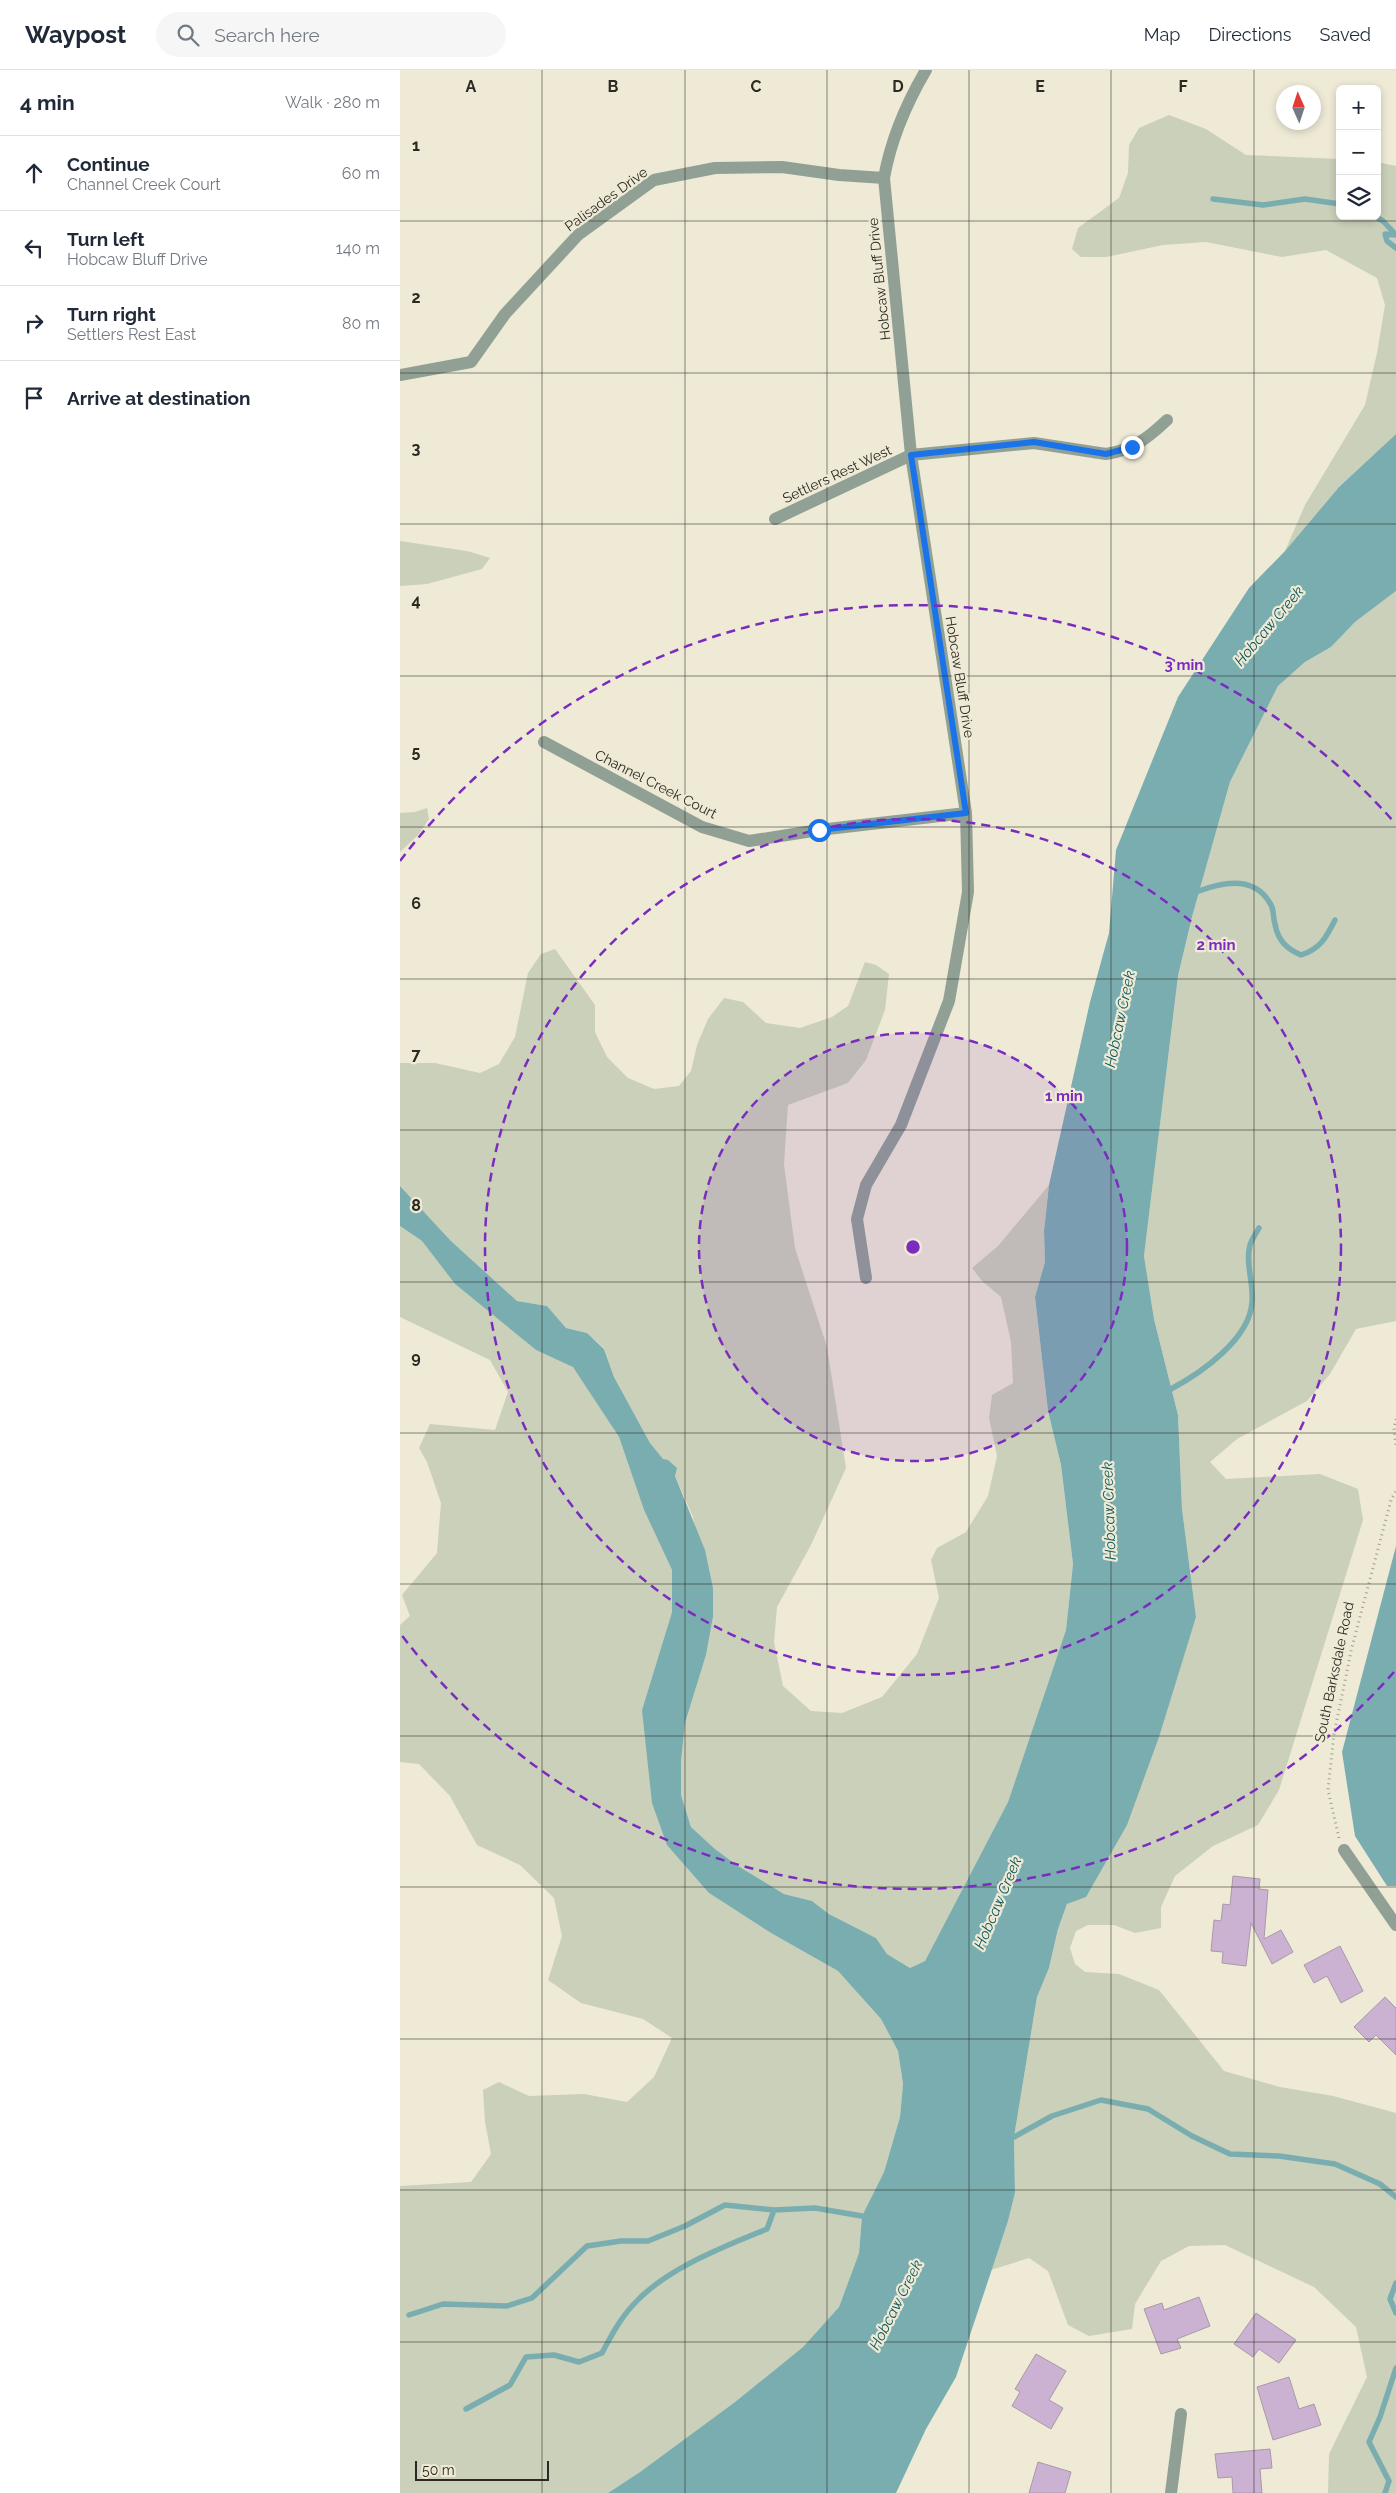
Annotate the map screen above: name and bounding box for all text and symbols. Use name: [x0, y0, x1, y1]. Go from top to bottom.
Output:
search box: [156, 12, 506, 57]
text: Waypost: [25, 20, 126, 49]
icon: search: [174, 21, 202, 49]
text: Search here: [214, 24, 320, 46]
text: Map: [1144, 24, 1180, 45]
text: Directions: [1208, 24, 1292, 45]
text: Saved: [1320, 24, 1371, 45]
text: A: [466, 77, 477, 96]
text: B: [608, 77, 619, 96]
text: C: [751, 77, 762, 96]
text: D: [892, 77, 904, 96]
text: E: [1035, 77, 1045, 96]
text: F: [1178, 77, 1188, 96]
north arrow: [1276, 85, 1321, 130]
map controls: [1336, 85, 1381, 220]
button: +: [1336, 85, 1381, 130]
text: 4 min: [20, 90, 75, 115]
text: Walk · 280 m: [285, 93, 380, 112]
button: −: [1336, 130, 1381, 175]
text: 1: [412, 136, 420, 155]
text: Continue: [67, 153, 150, 175]
icon: ahead: [20, 159, 48, 187]
text: 60 m: [342, 164, 380, 183]
street label: Palisades Drive: [562, 164, 650, 234]
text: Channel Creek Court: [67, 175, 221, 194]
button: layers: [1336, 175, 1381, 220]
street label: Hobcaw Bluff Drive: [865, 217, 893, 341]
text: Turn left: [67, 228, 144, 250]
icon: left: [20, 234, 48, 262]
text: 140 m: [336, 239, 380, 258]
text: Hobcaw Bluff Drive: [67, 250, 208, 269]
text: 2: [411, 288, 421, 307]
text: Turn right: [67, 303, 156, 325]
icon: right: [20, 309, 48, 337]
text: 80 m: [342, 314, 380, 333]
text: Settlers Rest East: [67, 325, 196, 344]
icon: arrive: [20, 384, 48, 412]
text: Arrive at destination: [67, 387, 251, 409]
route end: [1121, 436, 1144, 459]
text: 3: [412, 439, 421, 458]
street label: Settlers Rest West: [780, 442, 894, 506]
water label: Hobcaw Creek: [1230, 583, 1308, 669]
text: 4: [411, 591, 421, 610]
street label: Hobcaw Bluff Drive: [942, 615, 978, 739]
text: 3 min: [1165, 656, 1203, 674]
text: 5: [412, 742, 421, 761]
street label: Channel Creek Court: [592, 746, 720, 822]
route start: [808, 819, 831, 842]
text: 6: [411, 894, 421, 913]
text: 2 min: [1197, 936, 1235, 954]
water label: Hobcaw Creek: [1101, 969, 1139, 1069]
text: 7: [412, 1045, 421, 1064]
text: 1 min: [1045, 1087, 1083, 1105]
text: 8: [411, 1196, 421, 1215]
centre of rings: [904, 1238, 922, 1256]
text: 9: [411, 1348, 421, 1367]
water label: Hobcaw Creek: [1098, 1461, 1120, 1561]
street label: South Barksdale Road: [1311, 1600, 1357, 1744]
water label: Hobcaw Creek: [970, 1854, 1026, 1952]
water label: Hobcaw Creek: [866, 2257, 926, 2353]
scale bar: [415, 2458, 549, 2481]
text: 50 m: [422, 2462, 455, 2478]

